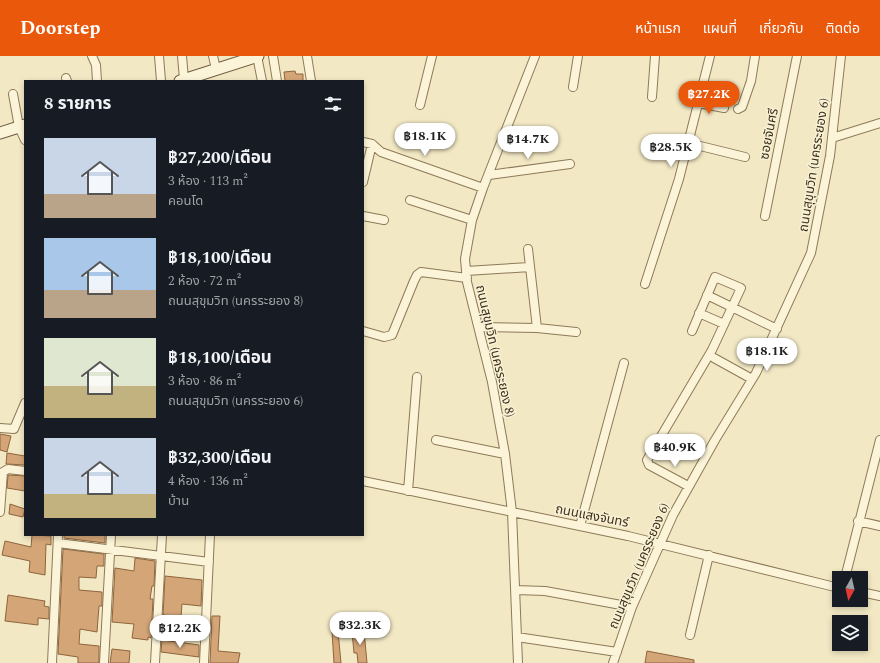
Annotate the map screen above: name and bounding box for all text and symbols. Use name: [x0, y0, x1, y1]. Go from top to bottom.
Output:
text: Doorstep: [20, 14, 101, 43]
text: หน้าแรก: [635, 18, 681, 39]
text: แผนที่: [703, 18, 737, 39]
text: เกี่ยวกับ: [759, 18, 804, 39]
text: ติดต่อ: [826, 18, 860, 39]
pin: ฿27.2K: [676, 81, 742, 115]
text: ฿27.2K: [688, 84, 730, 104]
text: 8 รายการ: [44, 91, 111, 117]
icon: filters: [322, 93, 344, 115]
street label: ถนนสุขุมวิท (นครระยอง 6): [794, 97, 834, 233]
street label: ซอยจันศรี: [754, 107, 784, 161]
pin: ฿18.1K: [392, 123, 458, 157]
text: ฿18.1K: [404, 126, 446, 146]
pin: ฿14.7K: [495, 126, 561, 160]
text: ฿14.7K: [507, 129, 549, 149]
pin: ฿28.5K: [638, 134, 704, 168]
text: ฿28.5K: [650, 137, 692, 157]
text: ฿27,200/เดือน: [168, 145, 272, 171]
icon: home: [76, 154, 124, 202]
text: 3 ห้อง · 113 m²: [168, 171, 248, 191]
text: คอนโด: [168, 191, 203, 211]
text: ฿18,100/เดือน: [168, 245, 272, 271]
icon: home: [76, 254, 124, 302]
text: 2 ห้อง · 72 m²: [168, 271, 241, 291]
street label: ถนนสุขุมวิท (นครระยอง 8): [470, 283, 520, 419]
text: ถนนสุขุมวิท (นครระยอง 8): [168, 291, 303, 311]
pin: ฿18.1K: [734, 338, 800, 372]
text: ฿18.1K: [746, 341, 788, 361]
text: ฿18,100/เดือน: [168, 345, 272, 371]
icon: home: [76, 354, 124, 402]
text: 3 ห้อง · 86 m²: [168, 371, 241, 391]
text: ถนนสุขุมวิท (นครระยอง 6): [168, 391, 303, 411]
pin: ฿40.9K: [642, 434, 708, 468]
text: ฿40.9K: [654, 437, 696, 457]
text: ฿32,300/เดือน: [168, 445, 272, 471]
icon: home: [76, 454, 124, 502]
text: 4 ห้อง · 136 m²: [168, 471, 248, 491]
text: บ้าน: [168, 491, 189, 511]
street label: ถนนแสงจันทร์: [553, 499, 631, 533]
street label: ถนนสุขุมวิท (นครระยอง 6): [603, 500, 675, 632]
north arrow: [832, 571, 868, 607]
map controls: [832, 571, 868, 651]
pin: ฿32.3K: [327, 612, 393, 646]
pin: ฿12.2K: [147, 615, 213, 649]
text: ฿32.3K: [339, 615, 381, 635]
button: layers: [832, 615, 868, 651]
text: ฿12.2K: [159, 618, 201, 638]

